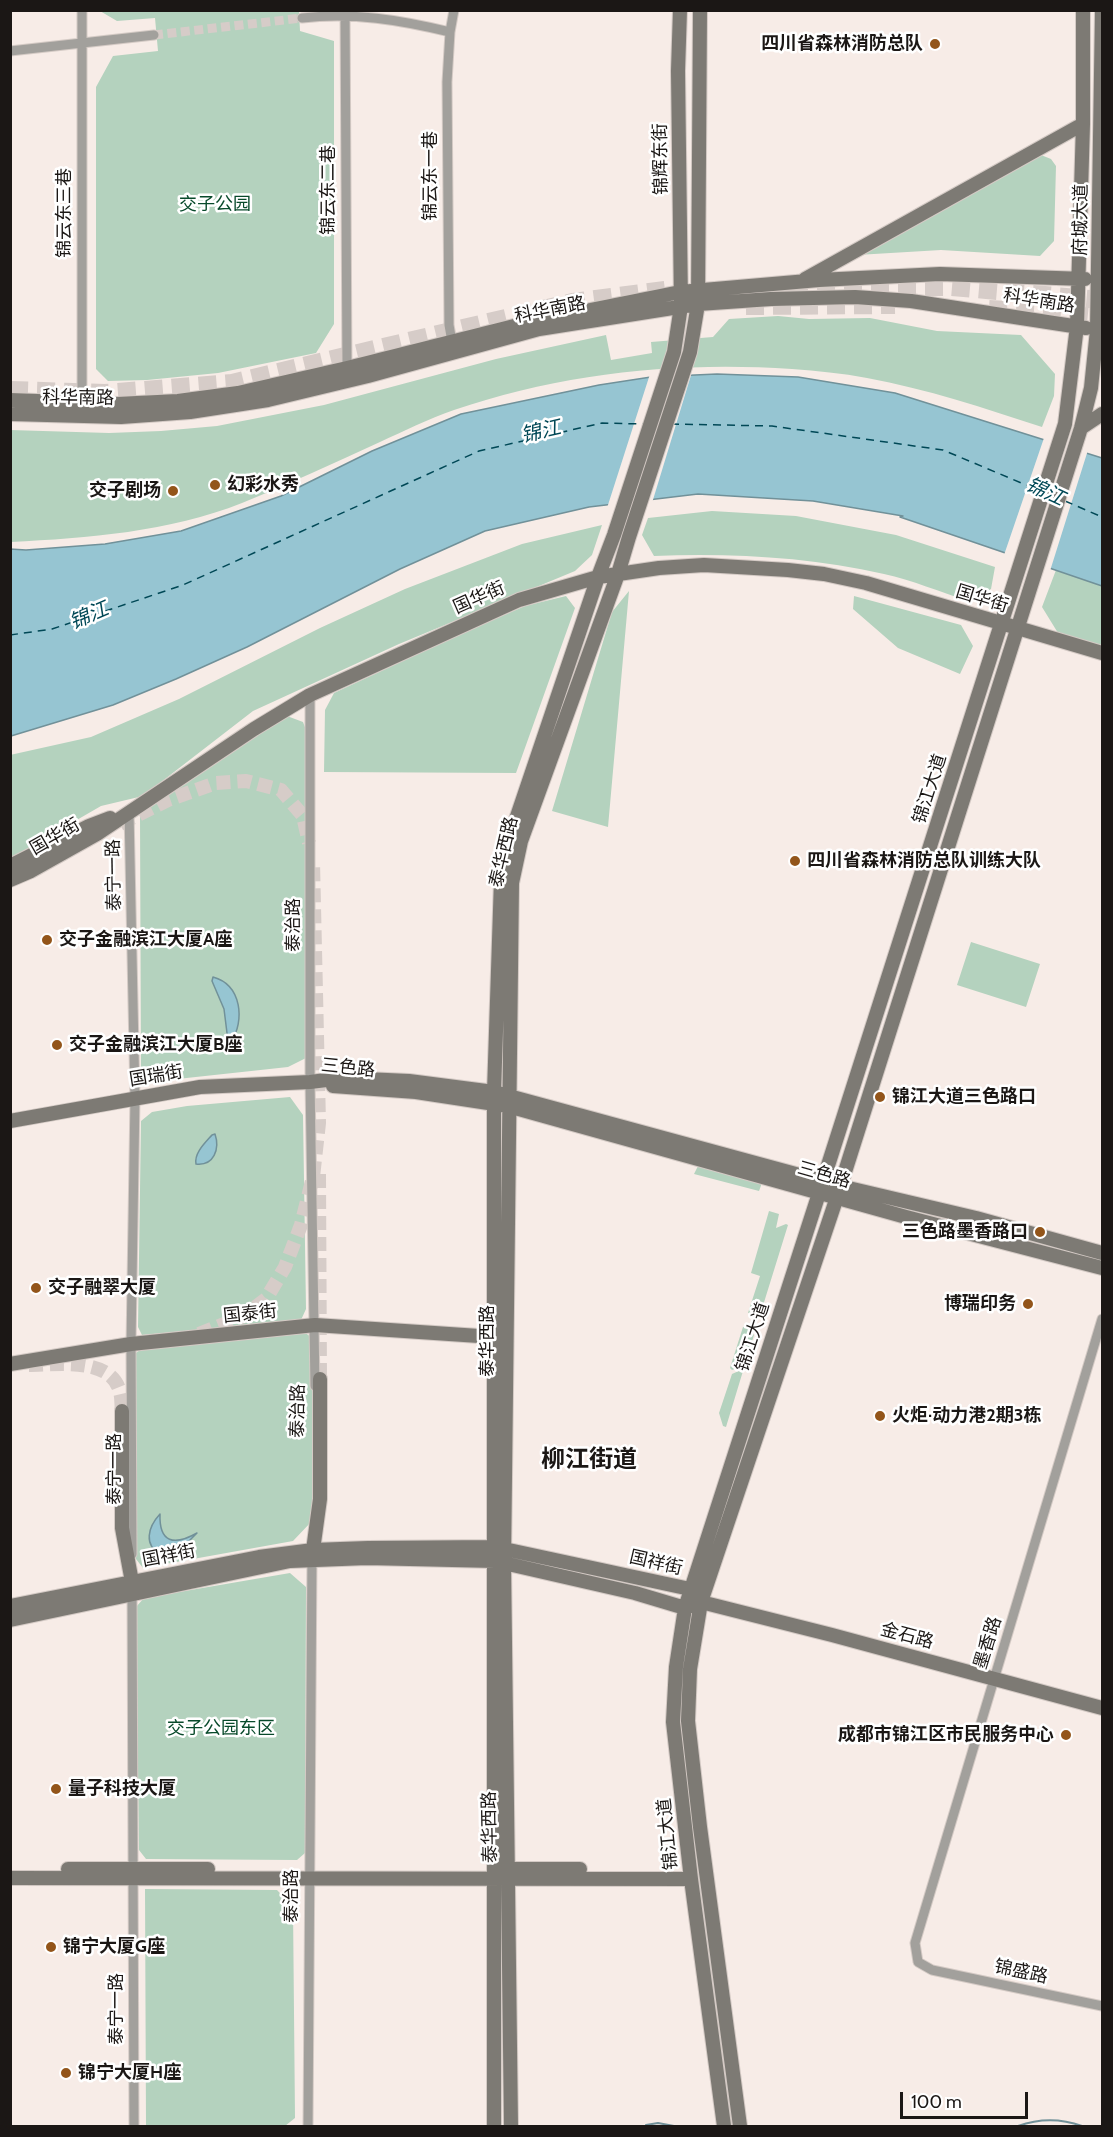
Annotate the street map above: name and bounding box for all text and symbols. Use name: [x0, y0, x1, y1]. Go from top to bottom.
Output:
place label: 四川省森林消防总队: [761, 33, 923, 55]
marker: 四川省森林消防总队: [928, 37, 942, 51]
street label: 锦辉东街: [650, 123, 672, 195]
street label: 锦云东一巷: [420, 131, 442, 221]
street label: 锦云东二巷: [318, 145, 340, 235]
street label: 锦云东三巷: [54, 168, 76, 258]
street label: 府城大道: [1070, 184, 1092, 256]
park label: 交子公园: [179, 194, 251, 216]
street label: 科华南路: [1002, 285, 1076, 317]
street label: 科华南路: [513, 293, 587, 327]
street label: 科华南路: [42, 387, 114, 409]
water label: 锦江: [519, 416, 563, 448]
water label: 锦江: [1022, 473, 1068, 511]
place label: 幻彩水秀: [227, 474, 299, 496]
marker: 幻彩水秀: [208, 478, 222, 492]
place label: 交子剧场: [89, 480, 161, 502]
marker: 交子剧场: [166, 484, 180, 498]
street label: 国华街: [450, 577, 508, 619]
street label: 国华街: [953, 581, 1011, 617]
water label: 锦江: [66, 597, 112, 635]
street label: 锦江大道: [909, 751, 951, 827]
street label: 国华街: [26, 814, 84, 860]
street label: 泰华西路: [485, 814, 523, 890]
street label: 泰宁一路: [103, 839, 125, 911]
place label: 四川省森林消防总队训练大队: [807, 850, 1041, 872]
marker: 四川省森林消防总队训练大队: [788, 854, 802, 868]
street label: 泰治路: [283, 898, 305, 952]
place label: 交子金融滨江大厦A座: [59, 929, 232, 951]
marker: 交子金融滨江大厦A座: [40, 933, 54, 947]
place label: 交子金融滨江大厦B座: [69, 1034, 242, 1056]
marker: 交子金融滨江大厦B座: [50, 1038, 64, 1052]
street label: 三色路: [320, 1054, 376, 1082]
street label: 国瑞街: [128, 1061, 184, 1091]
place label: 锦江大道三色路口: [892, 1086, 1036, 1108]
marker: 锦江大道三色路口: [873, 1090, 887, 1104]
street label: 三色路: [795, 1157, 853, 1193]
place label: 三色路墨香路口: [902, 1221, 1028, 1243]
marker: 三色路墨香路口: [1033, 1225, 1047, 1239]
place label: 交子融翠大厦: [48, 1277, 156, 1299]
marker: 交子融翠大厦: [29, 1281, 43, 1295]
place label: 博瑞印务: [944, 1293, 1016, 1315]
marker: 博瑞印务: [1021, 1297, 1035, 1311]
street label: 锦江大道: [732, 1299, 774, 1375]
street label: 国泰街: [222, 1300, 278, 1328]
street label: 泰华西路: [477, 1305, 499, 1377]
street label: 泰治路: [287, 1384, 309, 1438]
place label: 火炬·动力港2期3栋: [892, 1405, 1041, 1427]
marker: 火炬·动力港2期3栋: [873, 1409, 887, 1423]
street label: 泰宁一路: [104, 1433, 126, 1505]
district label: 柳江街道: [541, 1446, 637, 1474]
street label: 国祥街: [140, 1540, 198, 1572]
street label: 国祥街: [627, 1546, 685, 1580]
street label: 墨香路: [970, 1614, 1006, 1672]
street label: 金石路: [878, 1619, 936, 1653]
park label: 交子公园东区: [167, 1718, 275, 1740]
place label: 成都市锦江区市民服务中心: [838, 1724, 1054, 1746]
marker: 成都市锦江区市民服务中心: [1059, 1728, 1073, 1742]
place label: 量子科技大厦: [68, 1778, 176, 1800]
marker: 量子科技大厦: [49, 1782, 63, 1796]
street label: 泰华西路: [479, 1791, 501, 1863]
street label: 锦江大道: [653, 1797, 683, 1871]
street label: 泰治路: [281, 1869, 303, 1923]
place label: 锦宁大厦G座: [63, 1936, 165, 1958]
marker: 锦宁大厦G座: [44, 1940, 58, 1954]
street label: 锦盛路: [992, 1956, 1050, 1988]
street label: 泰宁一路: [106, 1973, 128, 2045]
place label: 锦宁大厦H座: [78, 2062, 181, 2084]
marker: 锦宁大厦H座: [59, 2066, 73, 2080]
scale bar: [903, 2080, 1030, 2118]
text: 100 m: [911, 2091, 962, 2113]

